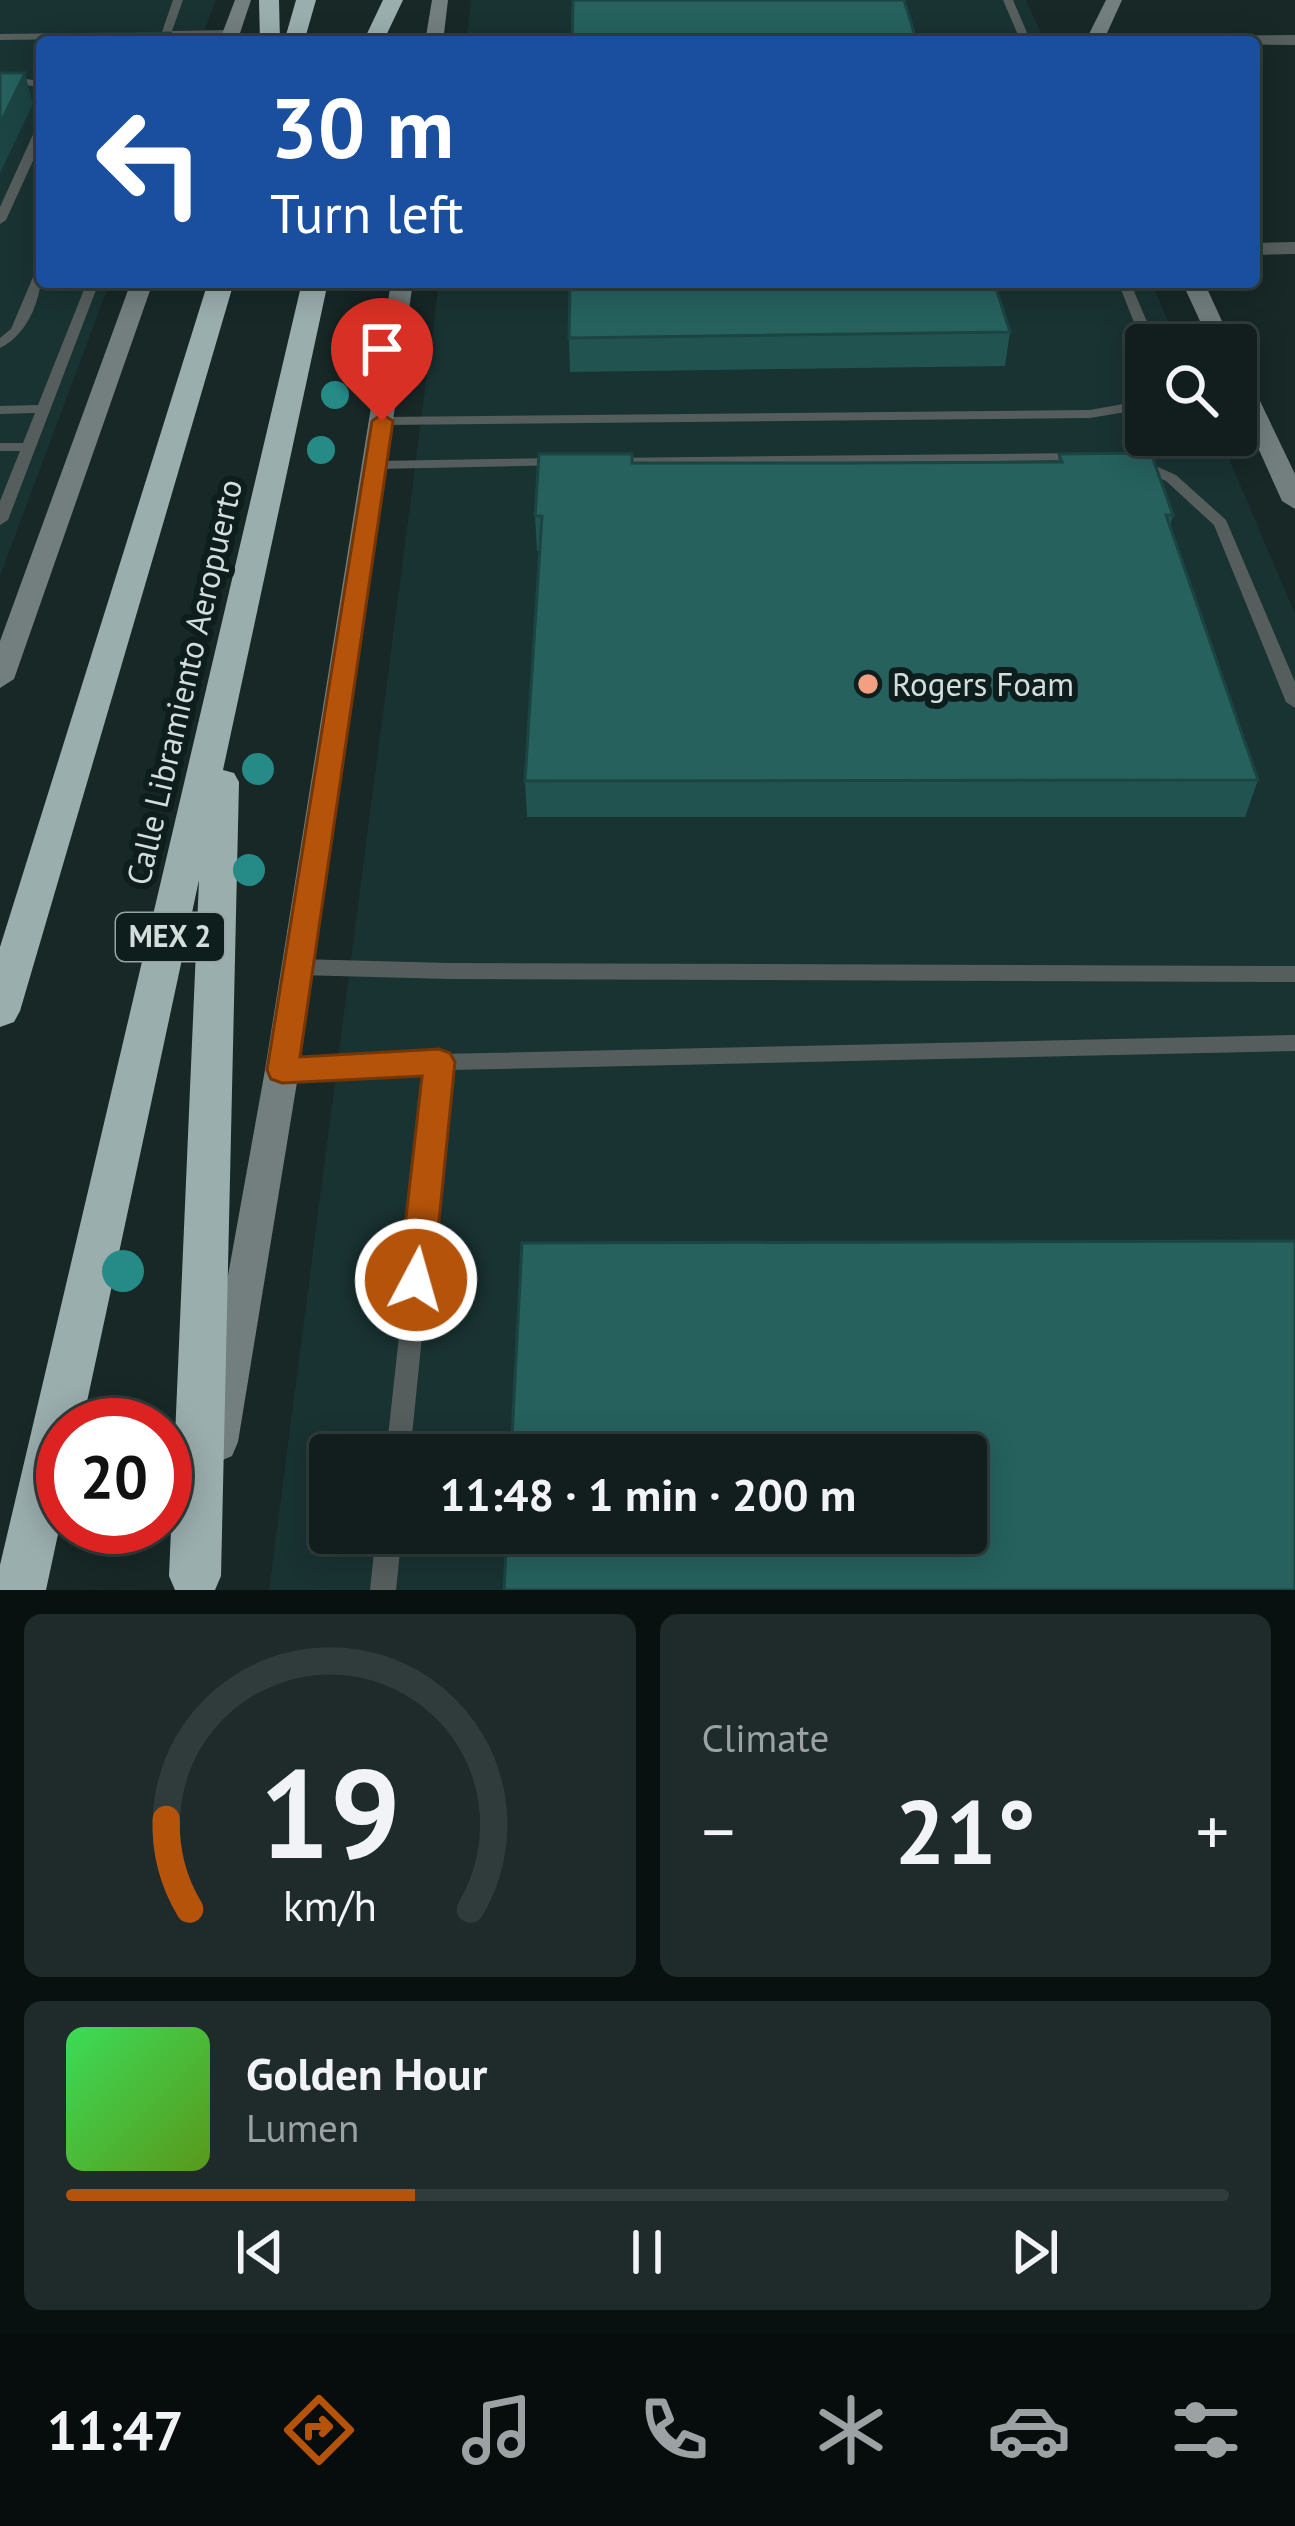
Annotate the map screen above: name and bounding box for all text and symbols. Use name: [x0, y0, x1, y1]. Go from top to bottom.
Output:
text: 30 m: [270, 72, 454, 181]
icon: left: [72, 84, 228, 240]
text: Turn left: [270, 178, 464, 248]
pin: [331, 298, 433, 421]
icon: arrive: [349, 316, 415, 382]
map controls: [1125, 324, 1257, 456]
button: search: [1125, 324, 1257, 456]
street label: Calle Libramiento Aeropuerto: [116, 475, 251, 889]
place label: Rogers Foam: [892, 662, 1074, 705]
marker: Rogers Foam: [855, 671, 881, 697]
road number: MEX 2: [116, 913, 224, 961]
position arrow: [353, 1217, 479, 1343]
speed limit sign: 20: [36, 1398, 192, 1554]
text: 11:48 · 1 min · 200 m: [440, 1465, 856, 1523]
text: Climate: [702, 1712, 829, 1763]
text: 19: [259, 1731, 401, 1892]
text: 21°: [895, 1772, 1036, 1889]
text: −: [702, 1788, 735, 1873]
text: +: [1196, 1788, 1229, 1873]
text: km/h: [283, 1876, 377, 1932]
text: Golden Hour: [246, 2044, 487, 2102]
text: Lumen: [246, 2102, 359, 2153]
icon: previous: [227, 2219, 293, 2285]
icon: pause: [614, 2219, 680, 2285]
icon: next: [1002, 2219, 1068, 2285]
icon: directions: [277, 2388, 361, 2472]
icon: music: [455, 2388, 539, 2472]
icon: phone: [632, 2388, 716, 2472]
icon: climate: [809, 2388, 893, 2472]
icon: car: [987, 2388, 1071, 2472]
icon: filters: [1164, 2388, 1248, 2472]
text: 11:47: [47, 2395, 184, 2465]

